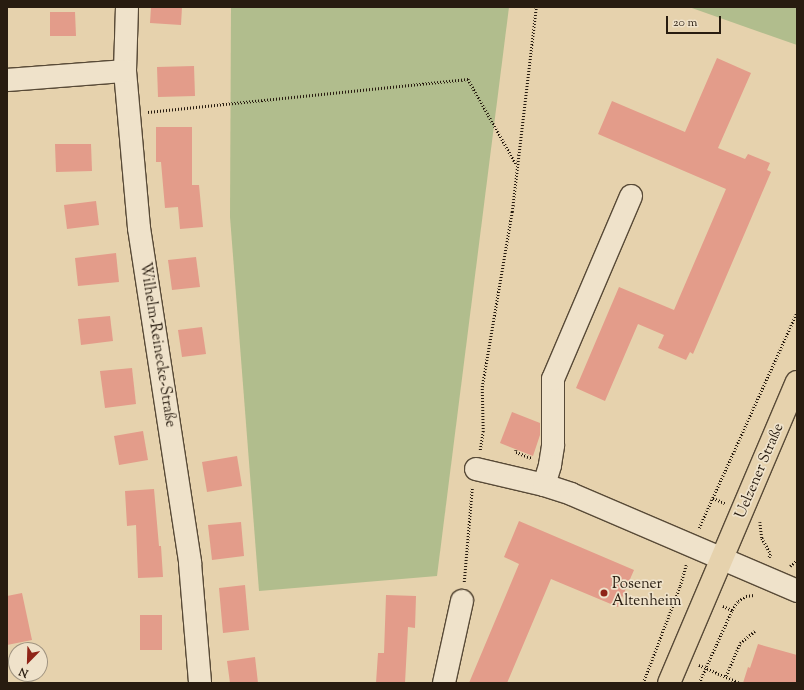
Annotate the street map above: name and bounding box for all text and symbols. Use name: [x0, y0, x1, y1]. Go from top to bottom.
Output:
scale bar: [668, 8, 723, 34]
text: 20 m: [673, 14, 697, 32]
street label: Wilhelm-Reinecke-Straße: [135, 261, 179, 429]
street label: Uelzener Straße: [732, 421, 788, 521]
place label: Posener Altenheim: [612, 575, 682, 610]
marker: Posener Altenheim: [599, 588, 609, 598]
north arrow: [8, 642, 48, 682]
text: N: [17, 663, 31, 681]

